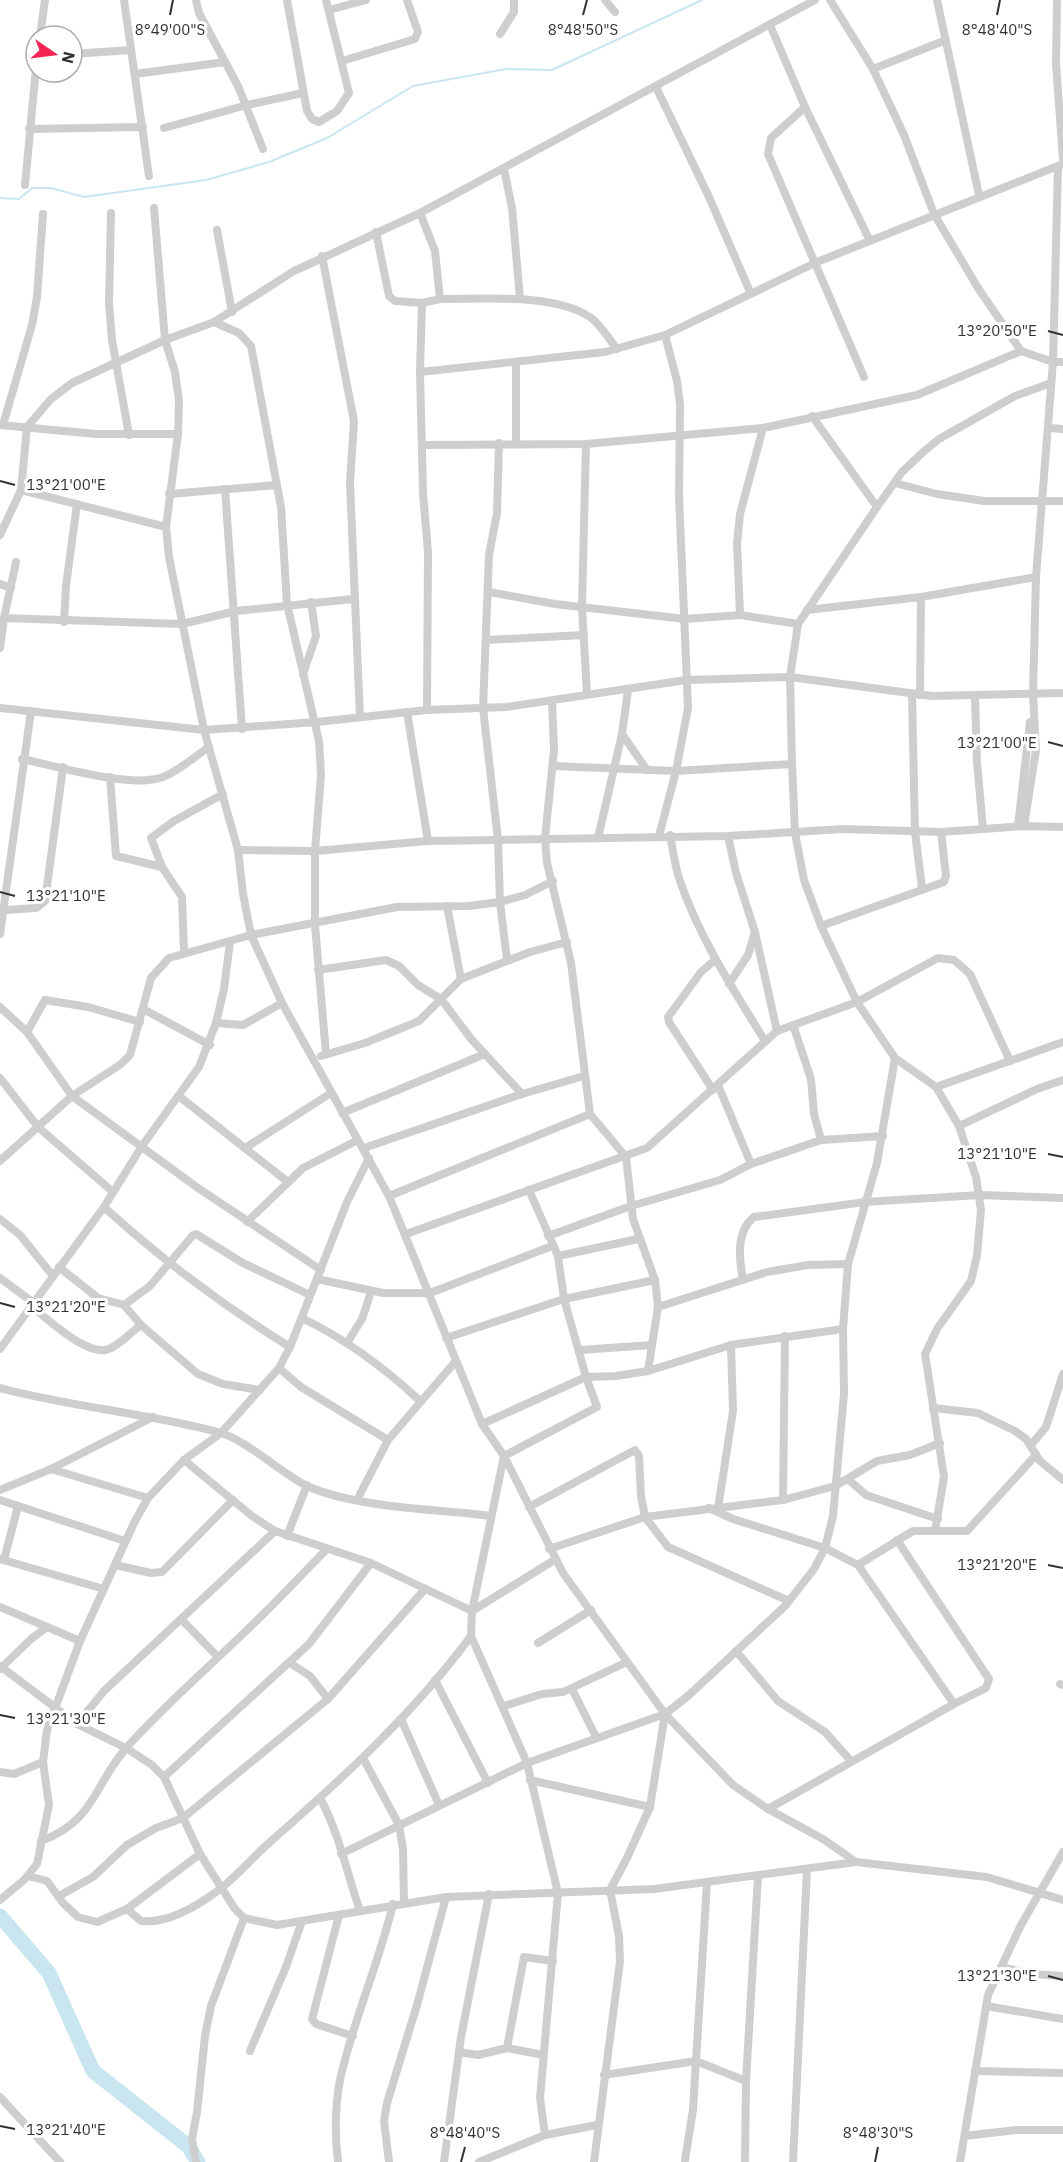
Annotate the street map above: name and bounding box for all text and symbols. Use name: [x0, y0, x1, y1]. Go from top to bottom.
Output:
text: 8°49'00"S: [135, 20, 205, 39]
text: 8°48'50"S: [548, 20, 618, 39]
text: 8°48'40"S: [962, 20, 1032, 39]
north arrow: [24, 24, 84, 84]
text: N: [57, 50, 80, 66]
text: 13°20'50"E: [957, 321, 1037, 340]
text: 13°21'00"E: [26, 475, 106, 494]
text: 13°21'00"E: [957, 733, 1037, 752]
text: 13°21'10"E: [26, 886, 106, 905]
text: 13°21'10"E: [957, 1144, 1037, 1163]
text: 13°21'20"E: [26, 1297, 106, 1316]
text: 13°21'20"E: [957, 1555, 1037, 1574]
text: 13°21'30"E: [26, 1709, 106, 1728]
text: 13°21'30"E: [957, 1966, 1037, 1985]
text: 13°21'40"E: [26, 2120, 106, 2139]
text: 8°48'40"S: [430, 2123, 500, 2142]
text: 8°48'30"S: [843, 2123, 913, 2142]

